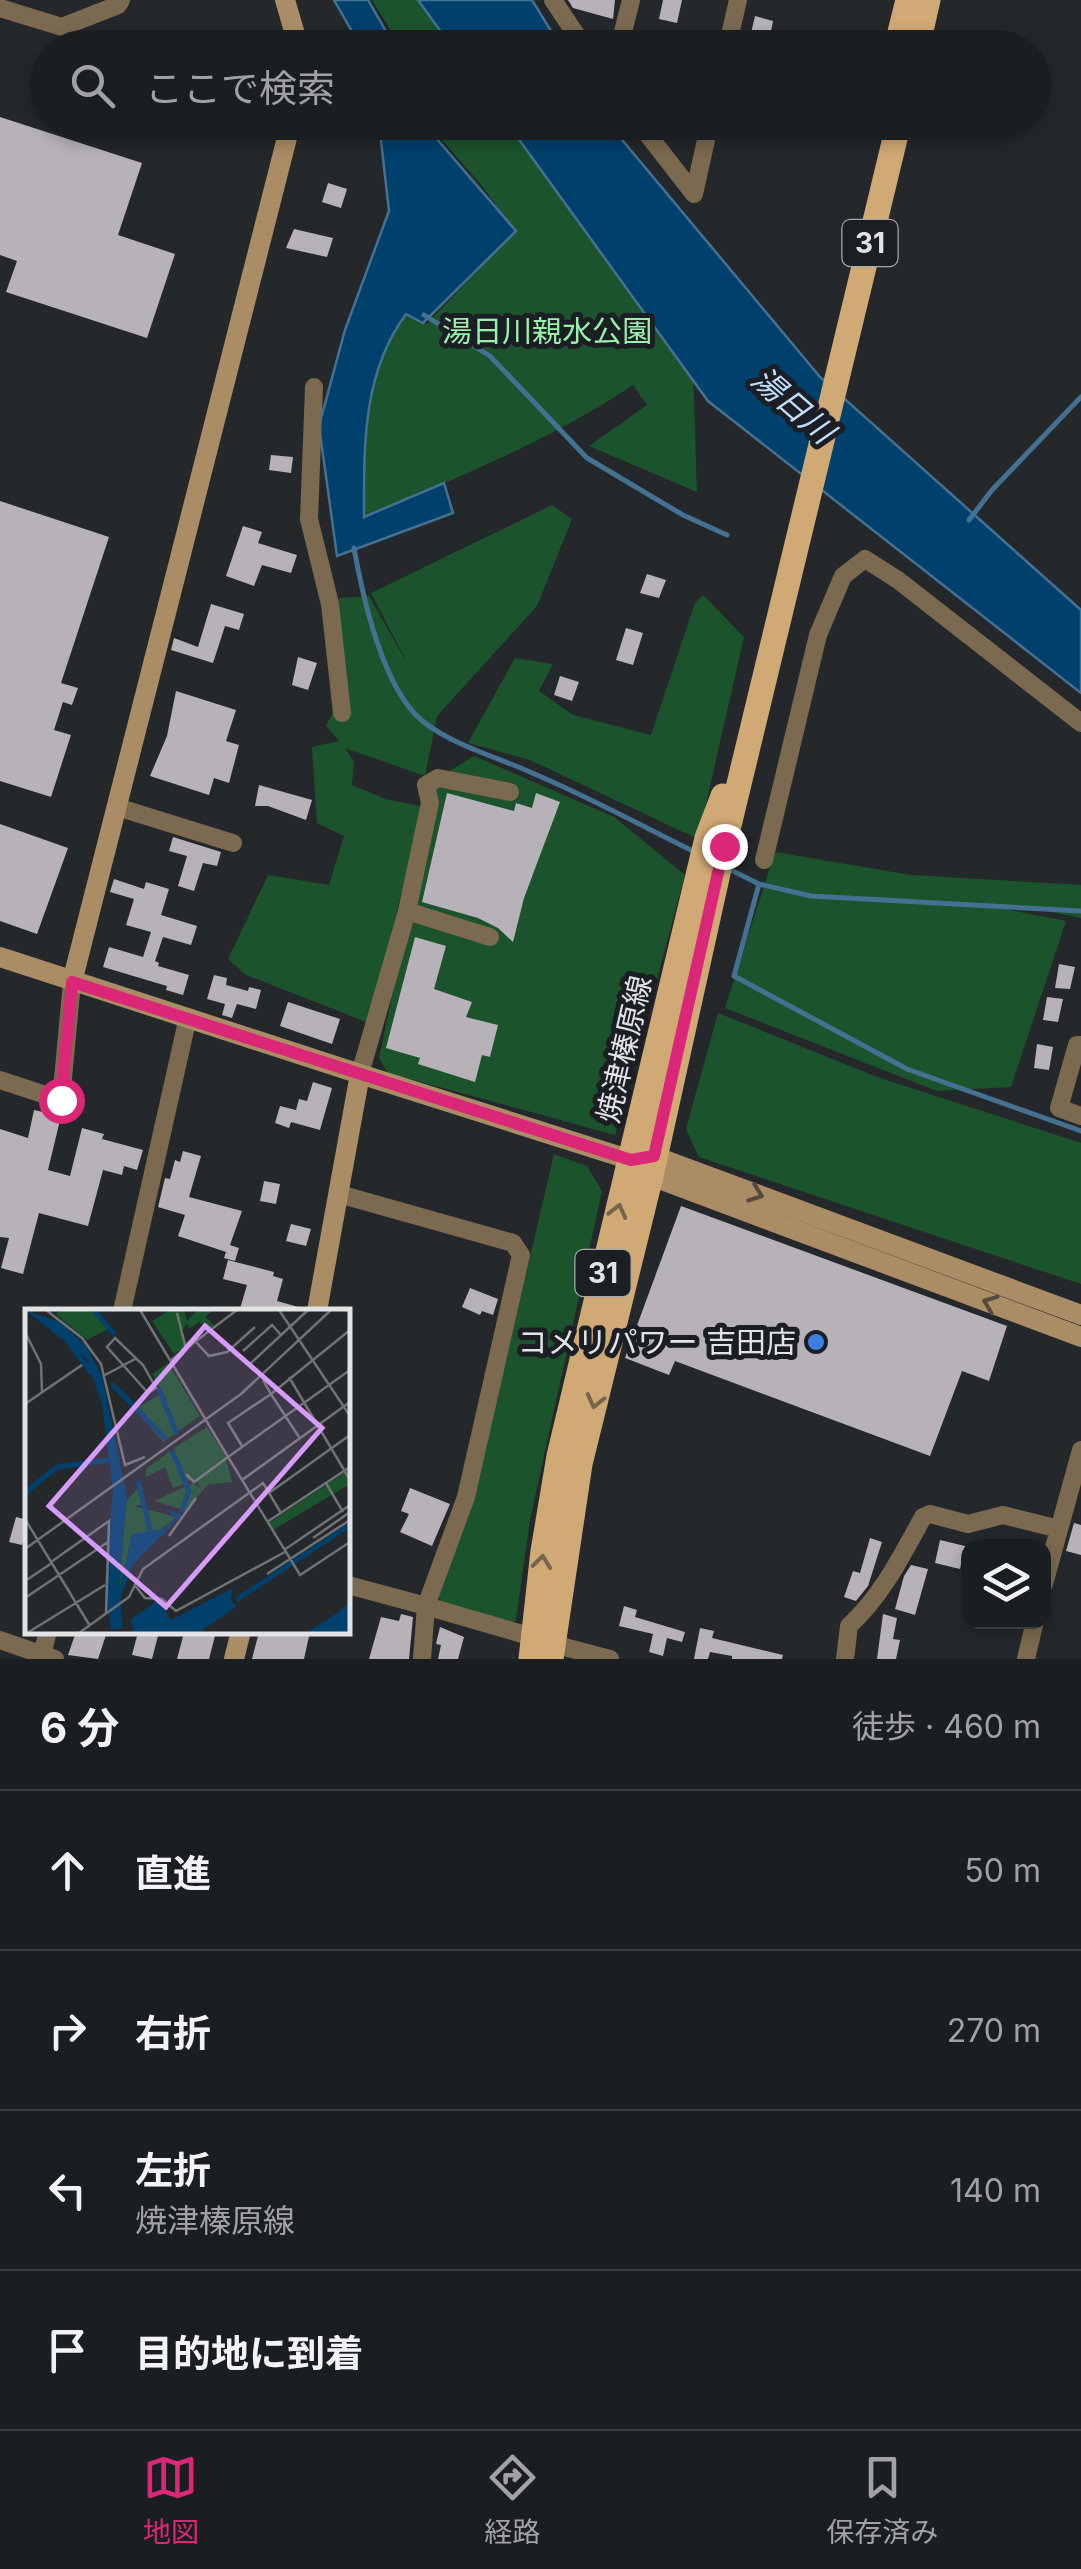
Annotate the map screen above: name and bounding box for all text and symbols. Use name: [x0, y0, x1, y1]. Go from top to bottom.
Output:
search box: [30, 30, 1051, 140]
icon: search: [65, 58, 120, 113]
text: ここで検索: [145, 65, 335, 111]
road number: 31: [842, 220, 898, 266]
park label: 湯日川親水公園: [442, 313, 652, 349]
water label: 湯日川: [744, 359, 844, 453]
route end: [702, 824, 748, 870]
street label: 焼津榛原線: [590, 972, 658, 1126]
route start: [39, 1078, 85, 1124]
one-way arrow: [747, 1182, 764, 1203]
one-way arrow: [606, 1203, 627, 1220]
road number: 31: [576, 1250, 630, 1296]
one-way arrow: [982, 1294, 999, 1315]
inset map: [25, 1309, 350, 1634]
place label: コメリパワー 吉田店: [518, 1324, 796, 1360]
marker: コメリパワー 吉田店: [805, 1331, 827, 1353]
one-way arrow: [586, 1392, 607, 1409]
map controls: [961, 1539, 1051, 1629]
button: layers: [961, 1539, 1051, 1629]
one-way arrow: [531, 1554, 552, 1570]
text: 6 分: [40, 1702, 119, 1753]
text: 徒歩 · 460 m: [852, 1707, 1041, 1746]
icon: ahead: [40, 1843, 95, 1898]
text: 直進: [135, 1850, 211, 1896]
text: 50 m: [964, 1851, 1041, 1890]
icon: right: [40, 2003, 95, 2058]
text: 右折: [135, 2010, 211, 2056]
text: 270 m: [947, 2011, 1041, 2050]
text: 左折: [135, 2147, 211, 2193]
icon: left: [40, 2163, 95, 2218]
text: 140 m: [950, 2171, 1041, 2210]
text: 焼津榛原線: [135, 2201, 295, 2240]
icon: arrive: [40, 2323, 95, 2378]
text: 目的地に到着: [135, 2330, 363, 2376]
tab: 地図: [143, 2450, 199, 2550]
tab: 経路: [484, 2450, 540, 2550]
tab: 保存済み: [826, 2450, 938, 2550]

